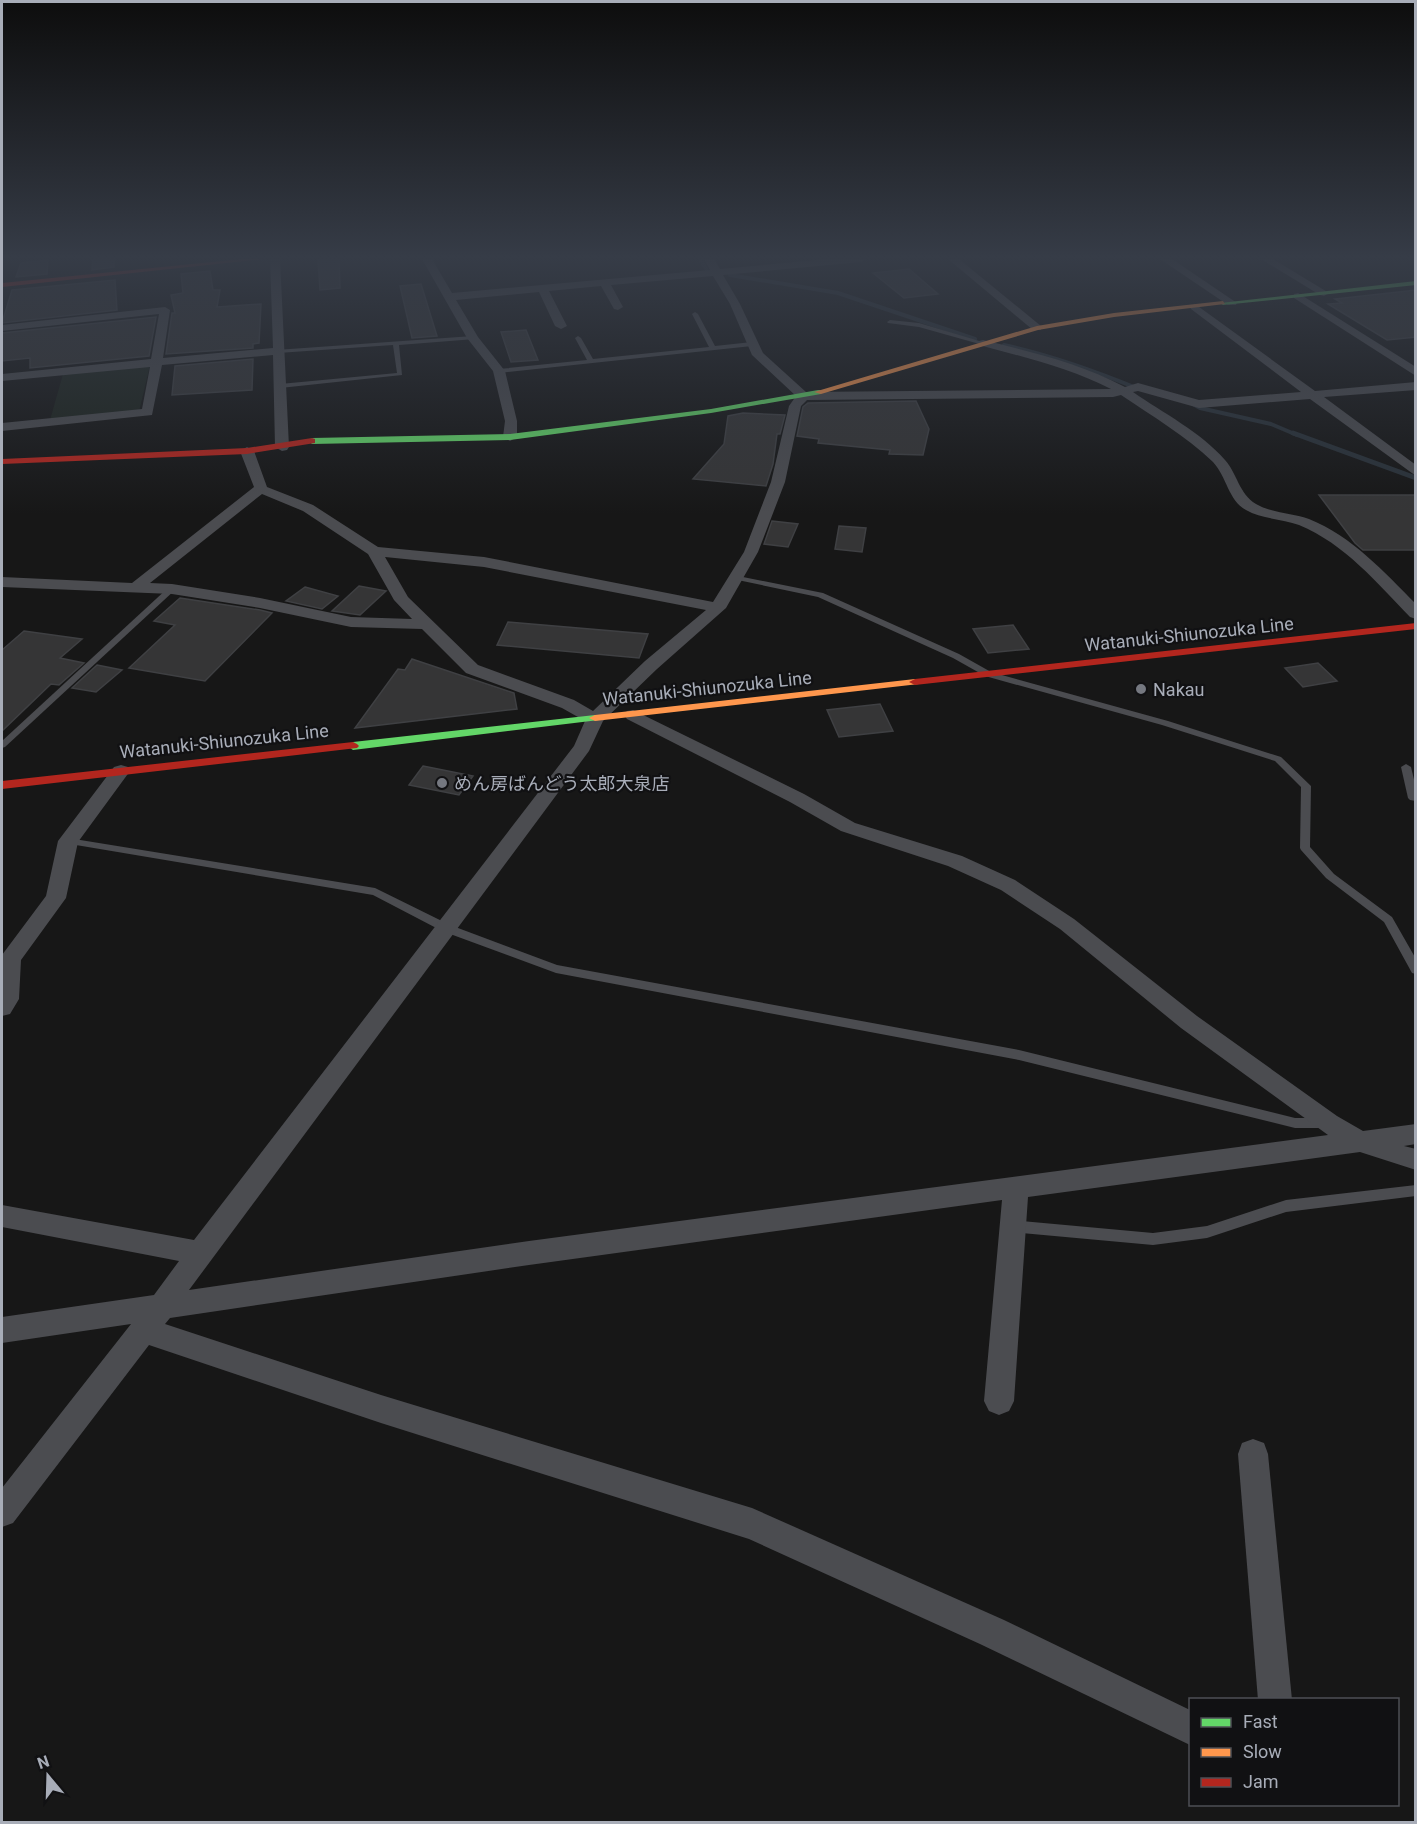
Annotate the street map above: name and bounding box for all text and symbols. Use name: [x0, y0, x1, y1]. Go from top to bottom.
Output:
street label: Watanuki-Shiunozuka Line: [1083, 613, 1295, 655]
street label: Watanuki-Shiunozuka Line: [601, 667, 813, 709]
place label: Nakau: [1153, 679, 1204, 700]
marker: Nakau: [1134, 682, 1148, 696]
street label: Watanuki-Shiunozuka Line: [118, 720, 330, 762]
place label: めん房ばんどう太郎大泉店: [454, 773, 669, 794]
marker: めん房ばんどう太郎大泉店: [435, 776, 449, 790]
legend: [1189, 1698, 1399, 1806]
text: Fast: [1243, 1711, 1278, 1732]
text: Slow: [1243, 1741, 1282, 1762]
north arrow: [18, 1746, 78, 1806]
text: N: [35, 1751, 52, 1773]
text: Jam: [1243, 1771, 1279, 1792]

